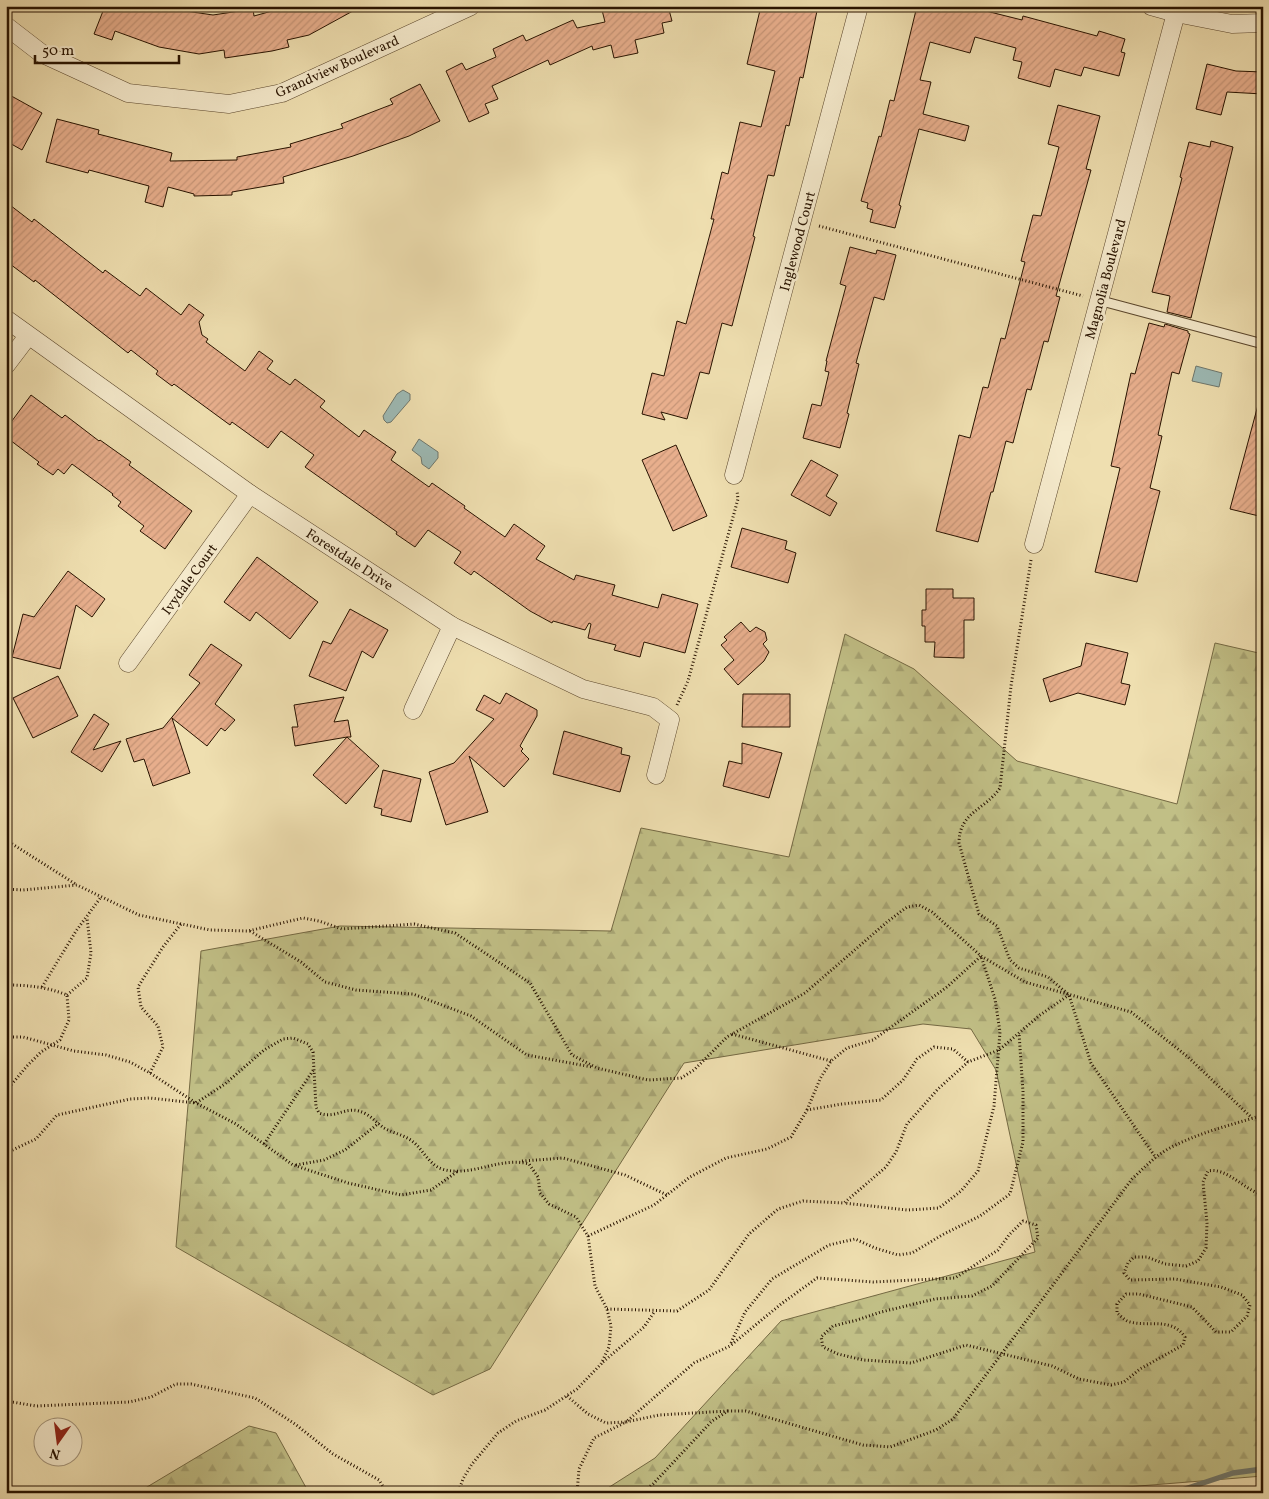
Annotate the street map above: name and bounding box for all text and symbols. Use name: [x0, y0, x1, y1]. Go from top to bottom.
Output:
street label: Grandview Boulevard: [273, 31, 403, 103]
scale bar: [35, 32, 179, 64]
text: 50 m: [42, 41, 74, 62]
street label: Inglewood Court: [776, 189, 821, 293]
street label: Magnolia Boulevard: [1081, 217, 1132, 342]
street label: Forestdale Drive: [302, 525, 397, 596]
street label: Ivydale Court: [158, 540, 222, 619]
north arrow: [32, 1416, 82, 1466]
text: N: [48, 1443, 62, 1464]

